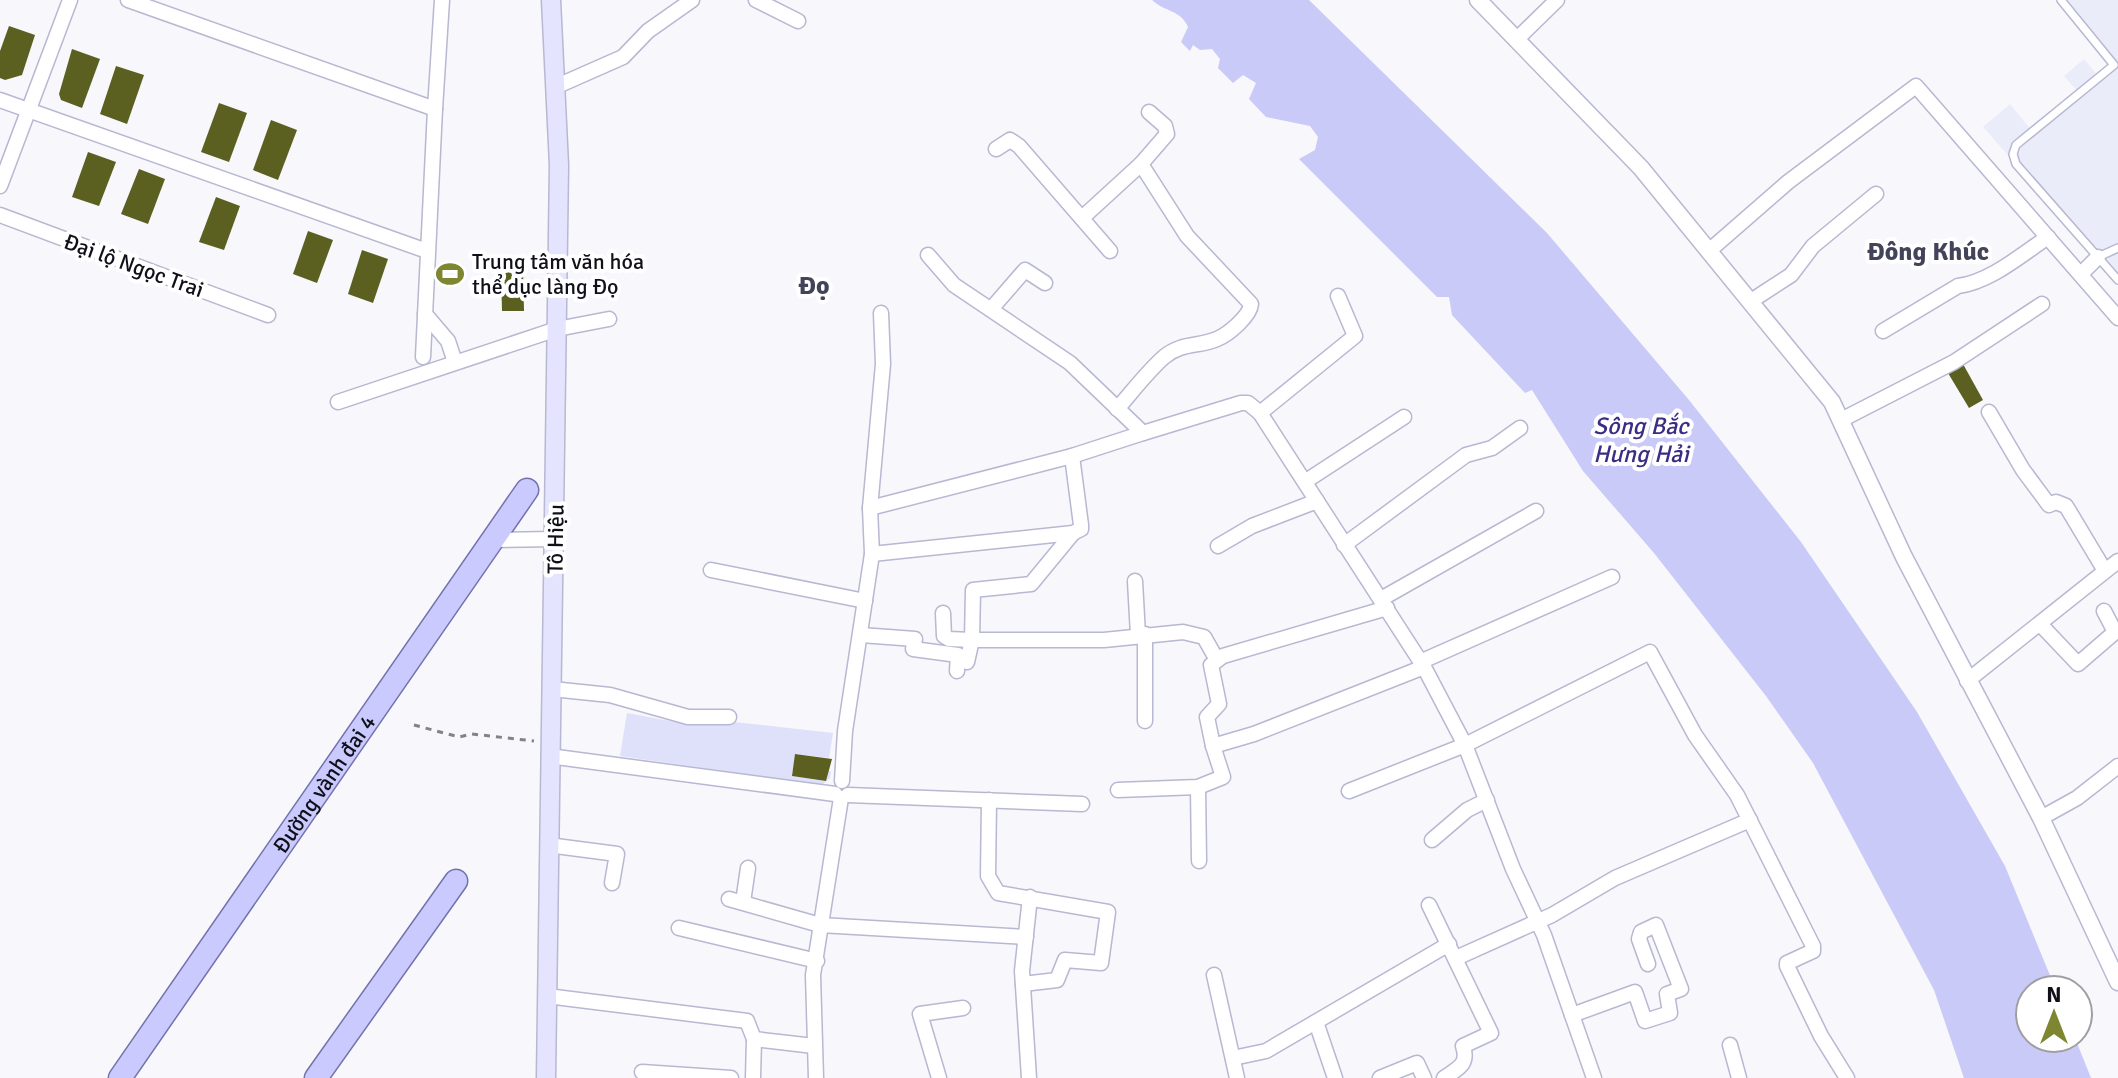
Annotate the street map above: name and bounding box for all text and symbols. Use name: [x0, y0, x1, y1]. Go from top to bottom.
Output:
street label: Đại lộ Ngọc Trai: [60, 228, 208, 303]
district label: Đông Khúc: [1867, 236, 1989, 268]
place label: Trung tâm văn hóa thể dục làng Đọ: [472, 248, 644, 300]
sports icon: Trung tâm văn hóa thể dục làng Đọ: [435, 259, 465, 289]
district label: Đọ: [798, 270, 830, 302]
water label: Sông Bắc Hưng Hải: [1593, 411, 1691, 469]
street label: Tô Hiệu: [541, 504, 570, 574]
street label: Đường vành đai 4: [267, 709, 382, 858]
north arrow: [2014, 974, 2094, 1054]
text: N: [2046, 981, 2062, 1008]

